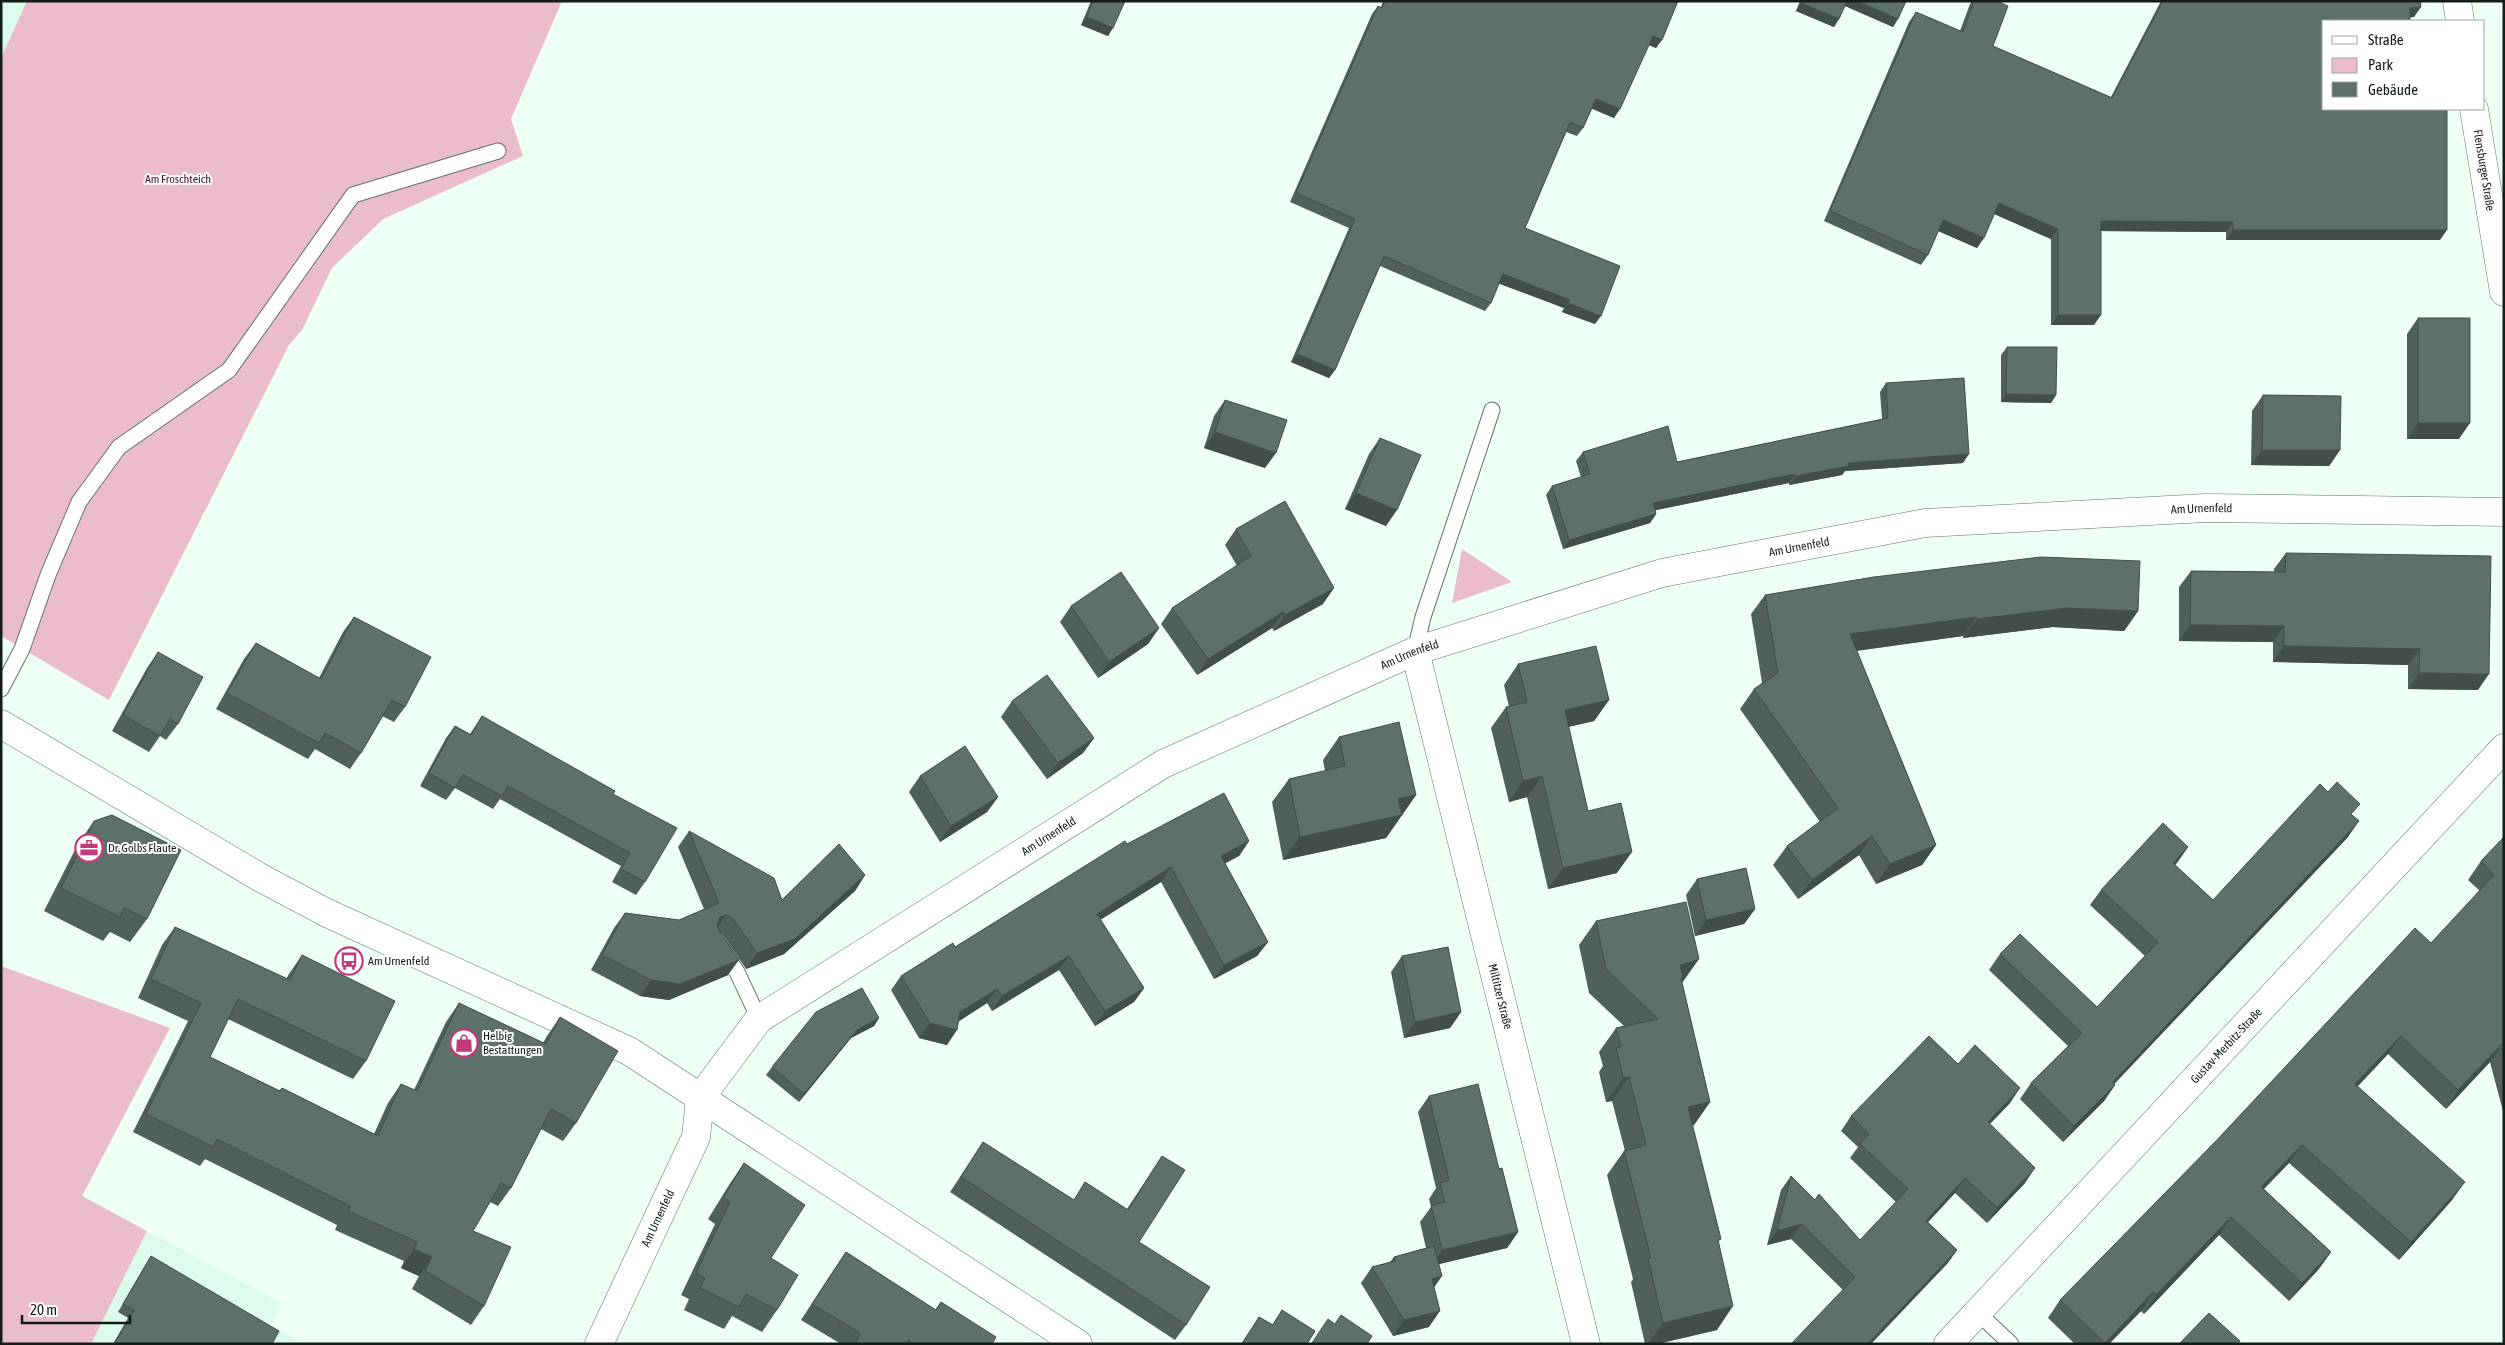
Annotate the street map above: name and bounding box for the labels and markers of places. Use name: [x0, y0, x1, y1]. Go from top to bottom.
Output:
office icon: Dr. Golbs Flaute: [74, 833, 104, 863]
place label: Dr. Golbs Flaute: [108, 841, 177, 855]
bus stop icon: Am Urnenfeld: [334, 946, 364, 976]
place label: Am Urnenfeld: [368, 954, 429, 968]
shop icon: Helbig Bestattungen: [449, 1028, 479, 1058]
place label: Helbig Bestattungen: [483, 1029, 542, 1057]

